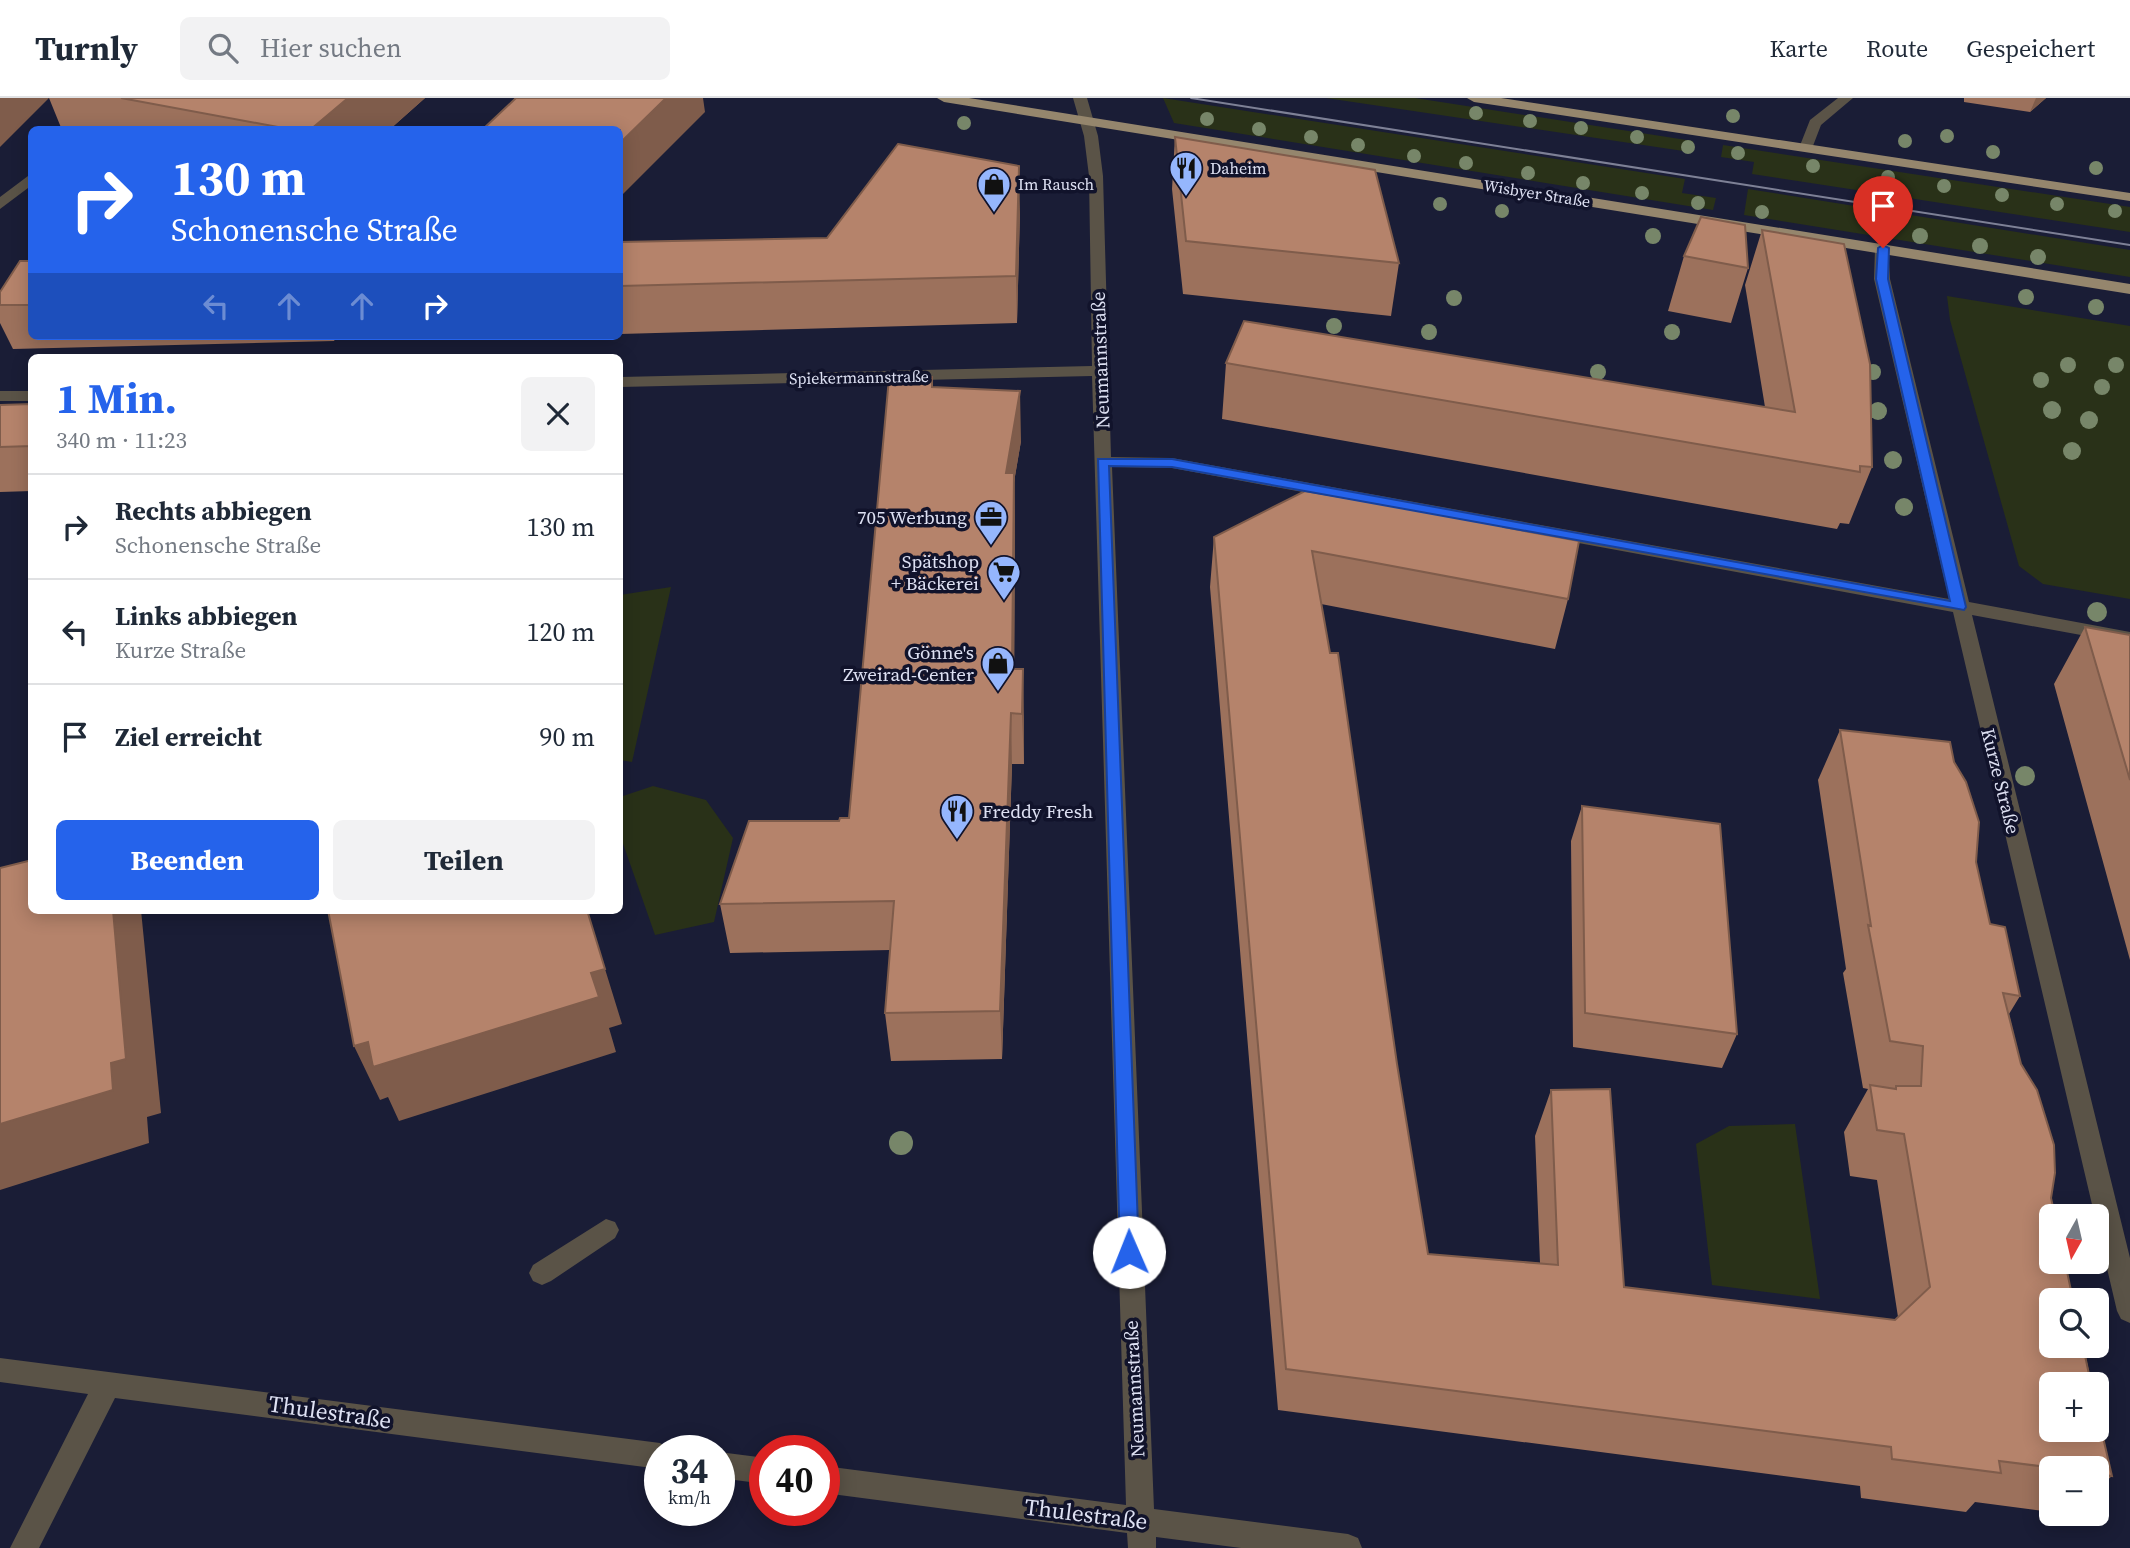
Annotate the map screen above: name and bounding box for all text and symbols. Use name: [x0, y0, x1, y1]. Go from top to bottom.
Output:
search box: [180, 17, 670, 80]
text: Turnly: [35, 26, 138, 71]
icon: search: [204, 29, 242, 67]
text: Hier suchen: [260, 30, 402, 66]
text: Karte: [1769, 32, 1828, 65]
text: Route: [1866, 32, 1928, 65]
text: Gespeichert: [1966, 32, 2095, 65]
text: 130 m: [171, 144, 306, 211]
restaurant icon: Daheim: [1167, 149, 1205, 198]
icon: right: [56, 154, 147, 245]
place label: Daheim: [1210, 157, 1266, 179]
shop icon: Im Rausch: [975, 165, 1013, 214]
place label: Im Rausch: [1018, 173, 1095, 195]
street label: Wisbyer Straße: [1482, 174, 1592, 212]
pin: [1853, 176, 1913, 248]
icon: arrive: [1864, 187, 1902, 225]
text: Schonensche Straße: [171, 208, 458, 252]
icon: left: [197, 287, 235, 325]
icon: ahead: [270, 287, 308, 325]
icon: ahead: [343, 287, 381, 325]
icon: right: [416, 287, 454, 325]
street label: Neumannstraße: [1085, 291, 1115, 429]
street label: Spiekermannstraße: [789, 365, 929, 389]
text: 1 Min.: [56, 369, 177, 427]
button: close: [521, 377, 595, 451]
text: 340 m · 11:23: [56, 424, 187, 456]
text: Rechts abbiegen: [115, 493, 312, 529]
office icon: 705 Werbung: [972, 498, 1010, 547]
place label: 705 Werbung: [857, 504, 967, 530]
icon: right: [56, 508, 94, 546]
text: 130 m: [527, 509, 595, 545]
text: Schonensche Straße: [115, 529, 321, 561]
place label: Spätshop + Bäckerei: [891, 548, 979, 596]
supermarket icon: Spätshop + Bäckerei: [985, 553, 1023, 602]
text: Links abbiegen: [115, 598, 298, 634]
icon: left: [56, 613, 94, 651]
text: 120 m: [527, 614, 595, 650]
text: Kurze Straße: [115, 634, 246, 666]
place label: Gönne's Zweirad-Center: [843, 639, 974, 687]
shop icon: Gönne's Zweirad-Center: [979, 644, 1017, 693]
icon: arrive: [56, 718, 94, 756]
text: Ziel erreicht: [115, 719, 262, 755]
text: 90 m: [540, 719, 595, 755]
street label: Kurze Straße: [1975, 725, 2027, 837]
restaurant icon: Freddy Fresh: [938, 792, 976, 841]
place label: Freddy Fresh: [982, 798, 1093, 824]
button: Beenden: [56, 820, 319, 900]
button: Teilen: [333, 820, 595, 900]
north arrow: [2039, 1204, 2109, 1274]
map controls: [2039, 1204, 2109, 1526]
position arrow: [1092, 1215, 1166, 1289]
button: search: [2039, 1288, 2109, 1358]
street label: Neumannstraße: [1117, 1320, 1151, 1458]
button: +: [2039, 1372, 2109, 1442]
street label: Thulestraße: [267, 1388, 393, 1436]
speed limit sign: 40: [749, 1435, 840, 1526]
text: 34: [671, 1447, 708, 1495]
button: −: [2039, 1456, 2109, 1526]
text: km/h: [668, 1485, 711, 1510]
street label: Thulestraße: [1023, 1491, 1149, 1537]

